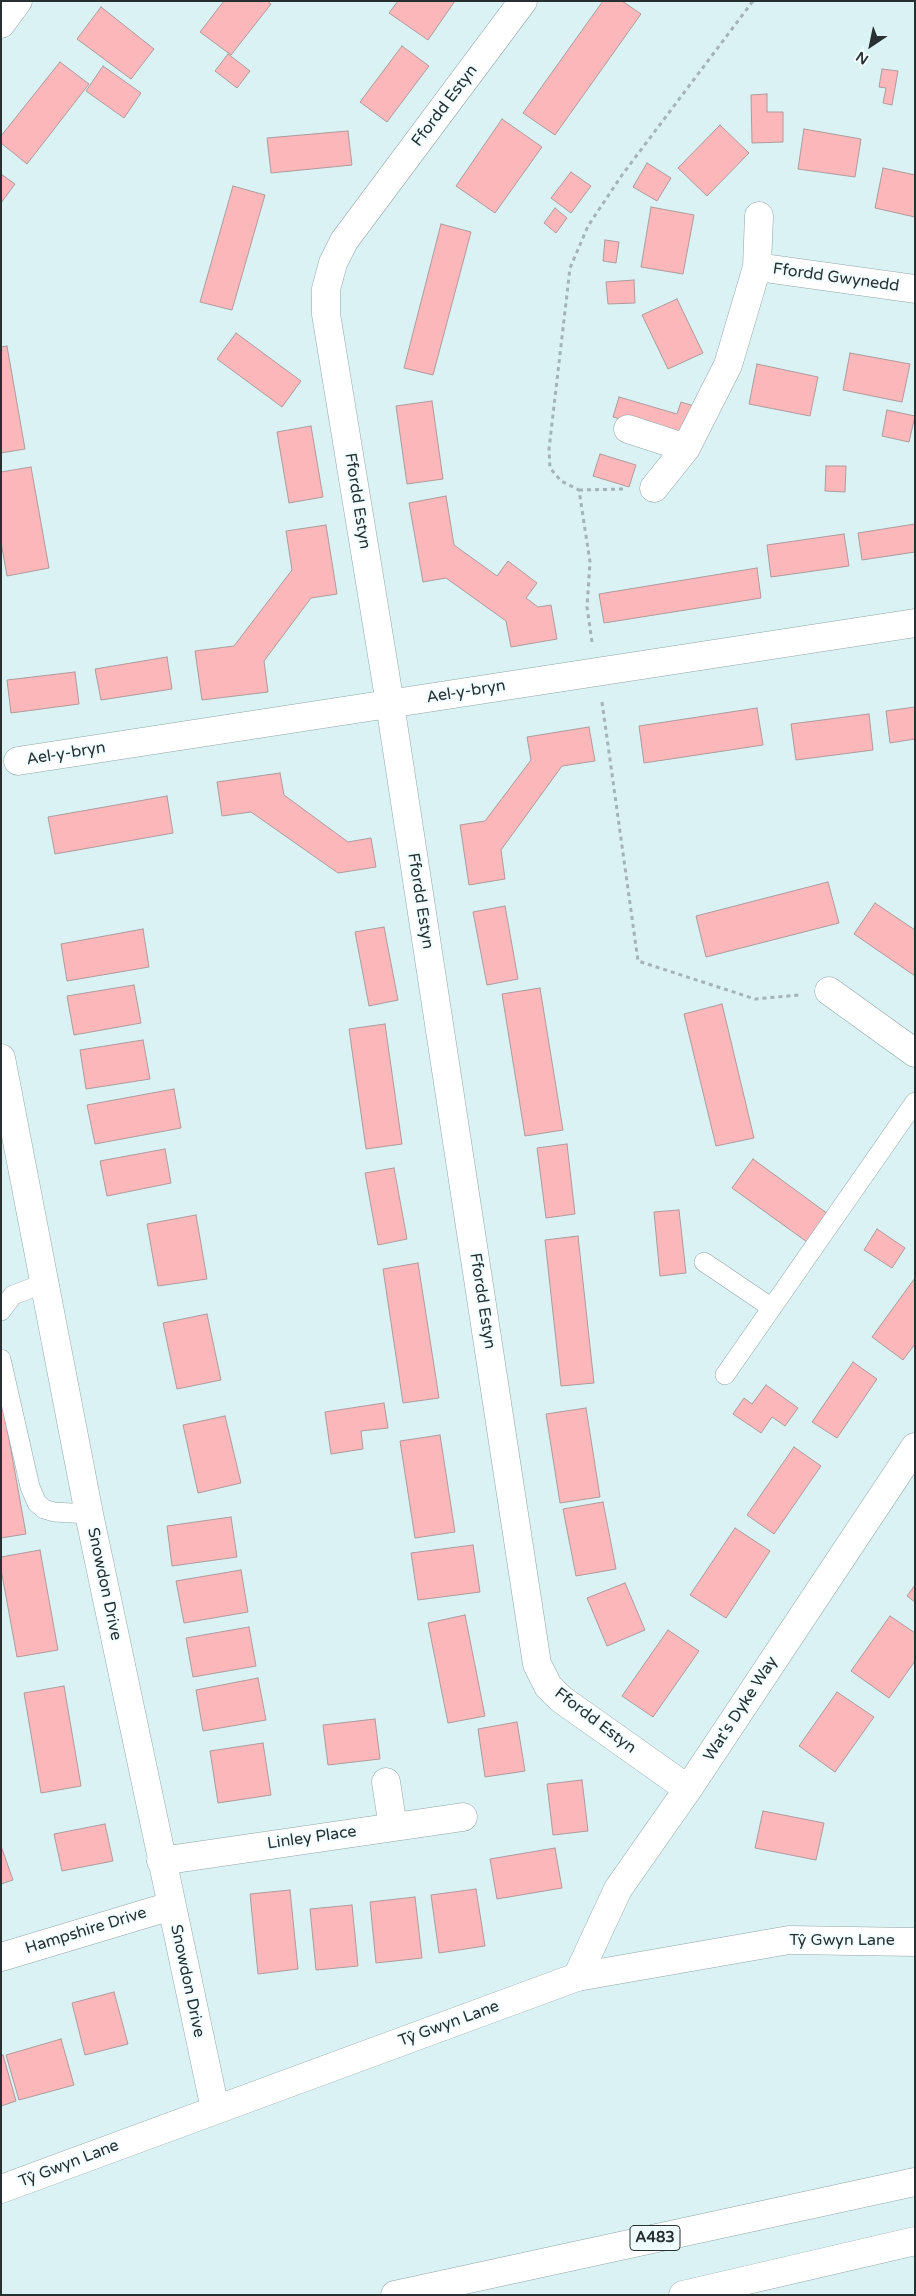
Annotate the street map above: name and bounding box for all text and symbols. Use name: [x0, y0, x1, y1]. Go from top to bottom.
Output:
north arrow: [846, 20, 896, 70]
text: N: [853, 48, 872, 68]
street label: Ffordd Estyn: [408, 61, 482, 151]
street label: Ffordd Gwynedd: [772, 260, 900, 296]
street label: Ffordd Estyn: [340, 452, 374, 550]
street label: Ael-y-bryn: [425, 676, 507, 708]
street label: Ael-y-bryn: [25, 738, 107, 770]
street label: Ffordd Estyn: [403, 852, 437, 950]
street label: Ffordd Estyn: [465, 1252, 499, 1350]
street label: Snowdon Drive: [83, 1526, 125, 1642]
street label: Wat's Dyke Way: [700, 1653, 782, 1765]
street label: Ffordd Estyn: [550, 1684, 640, 1758]
street label: Linley Place: [266, 1822, 358, 1854]
street label: Hampshire Drive: [23, 1903, 149, 1959]
street label: Snowdon Drive: [166, 1923, 208, 2039]
street label: Tŷ Gwyn Lane: [789, 1931, 895, 1951]
street label: Tŷ Gwyn Lane: [396, 1997, 502, 2051]
street label: Tŷ Gwyn Lane: [16, 2136, 122, 2192]
road number: A483: [630, 2226, 680, 2250]

